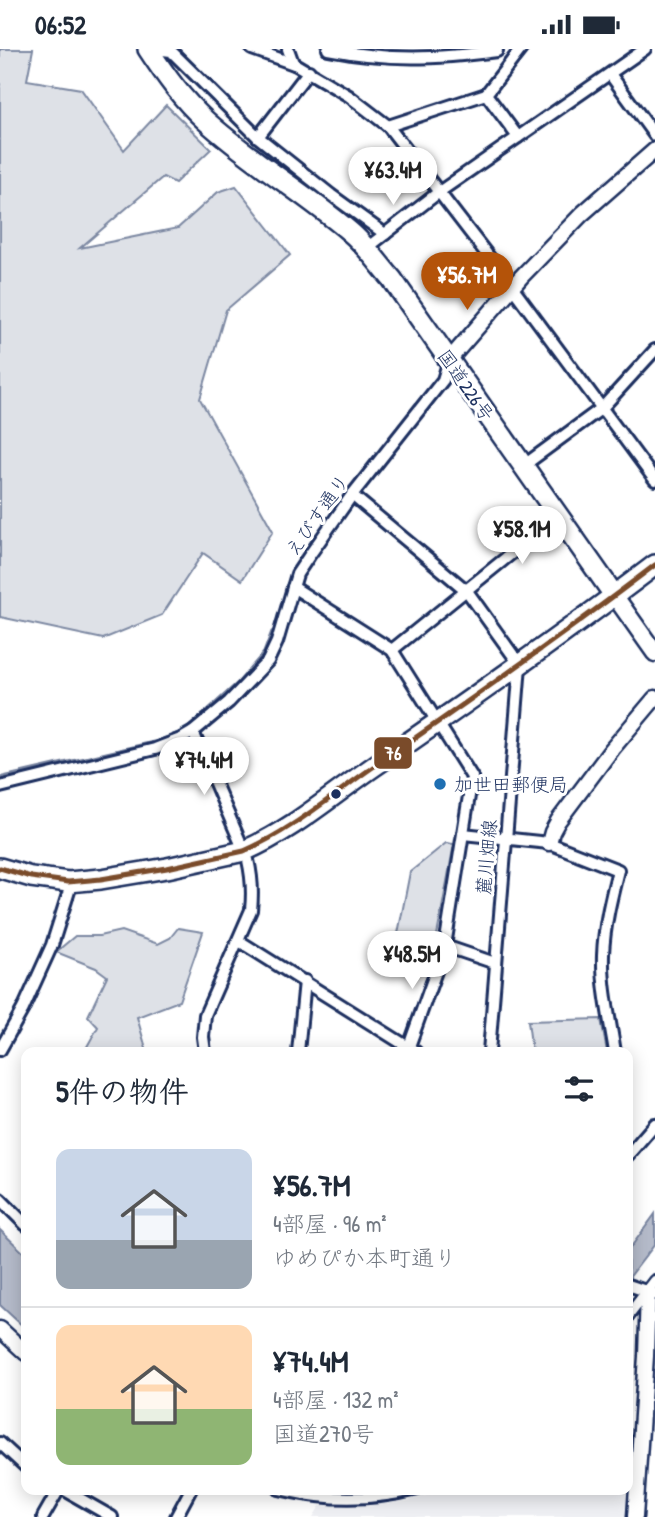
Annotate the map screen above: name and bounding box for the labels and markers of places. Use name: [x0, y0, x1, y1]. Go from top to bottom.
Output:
pin: ¥63.4M: [336, 148, 450, 207]
pin: ¥56.7M: [410, 253, 524, 312]
pin: ¥58.1M: [465, 507, 579, 566]
pin: ¥74.4M: [147, 737, 261, 797]
place label: 加世田郵便局: [454, 771, 568, 797]
marker: 加世田郵便局: [432, 776, 448, 792]
unlabelled marker: [329, 787, 343, 801]
pin: ¥48.5M: [355, 932, 469, 991]

